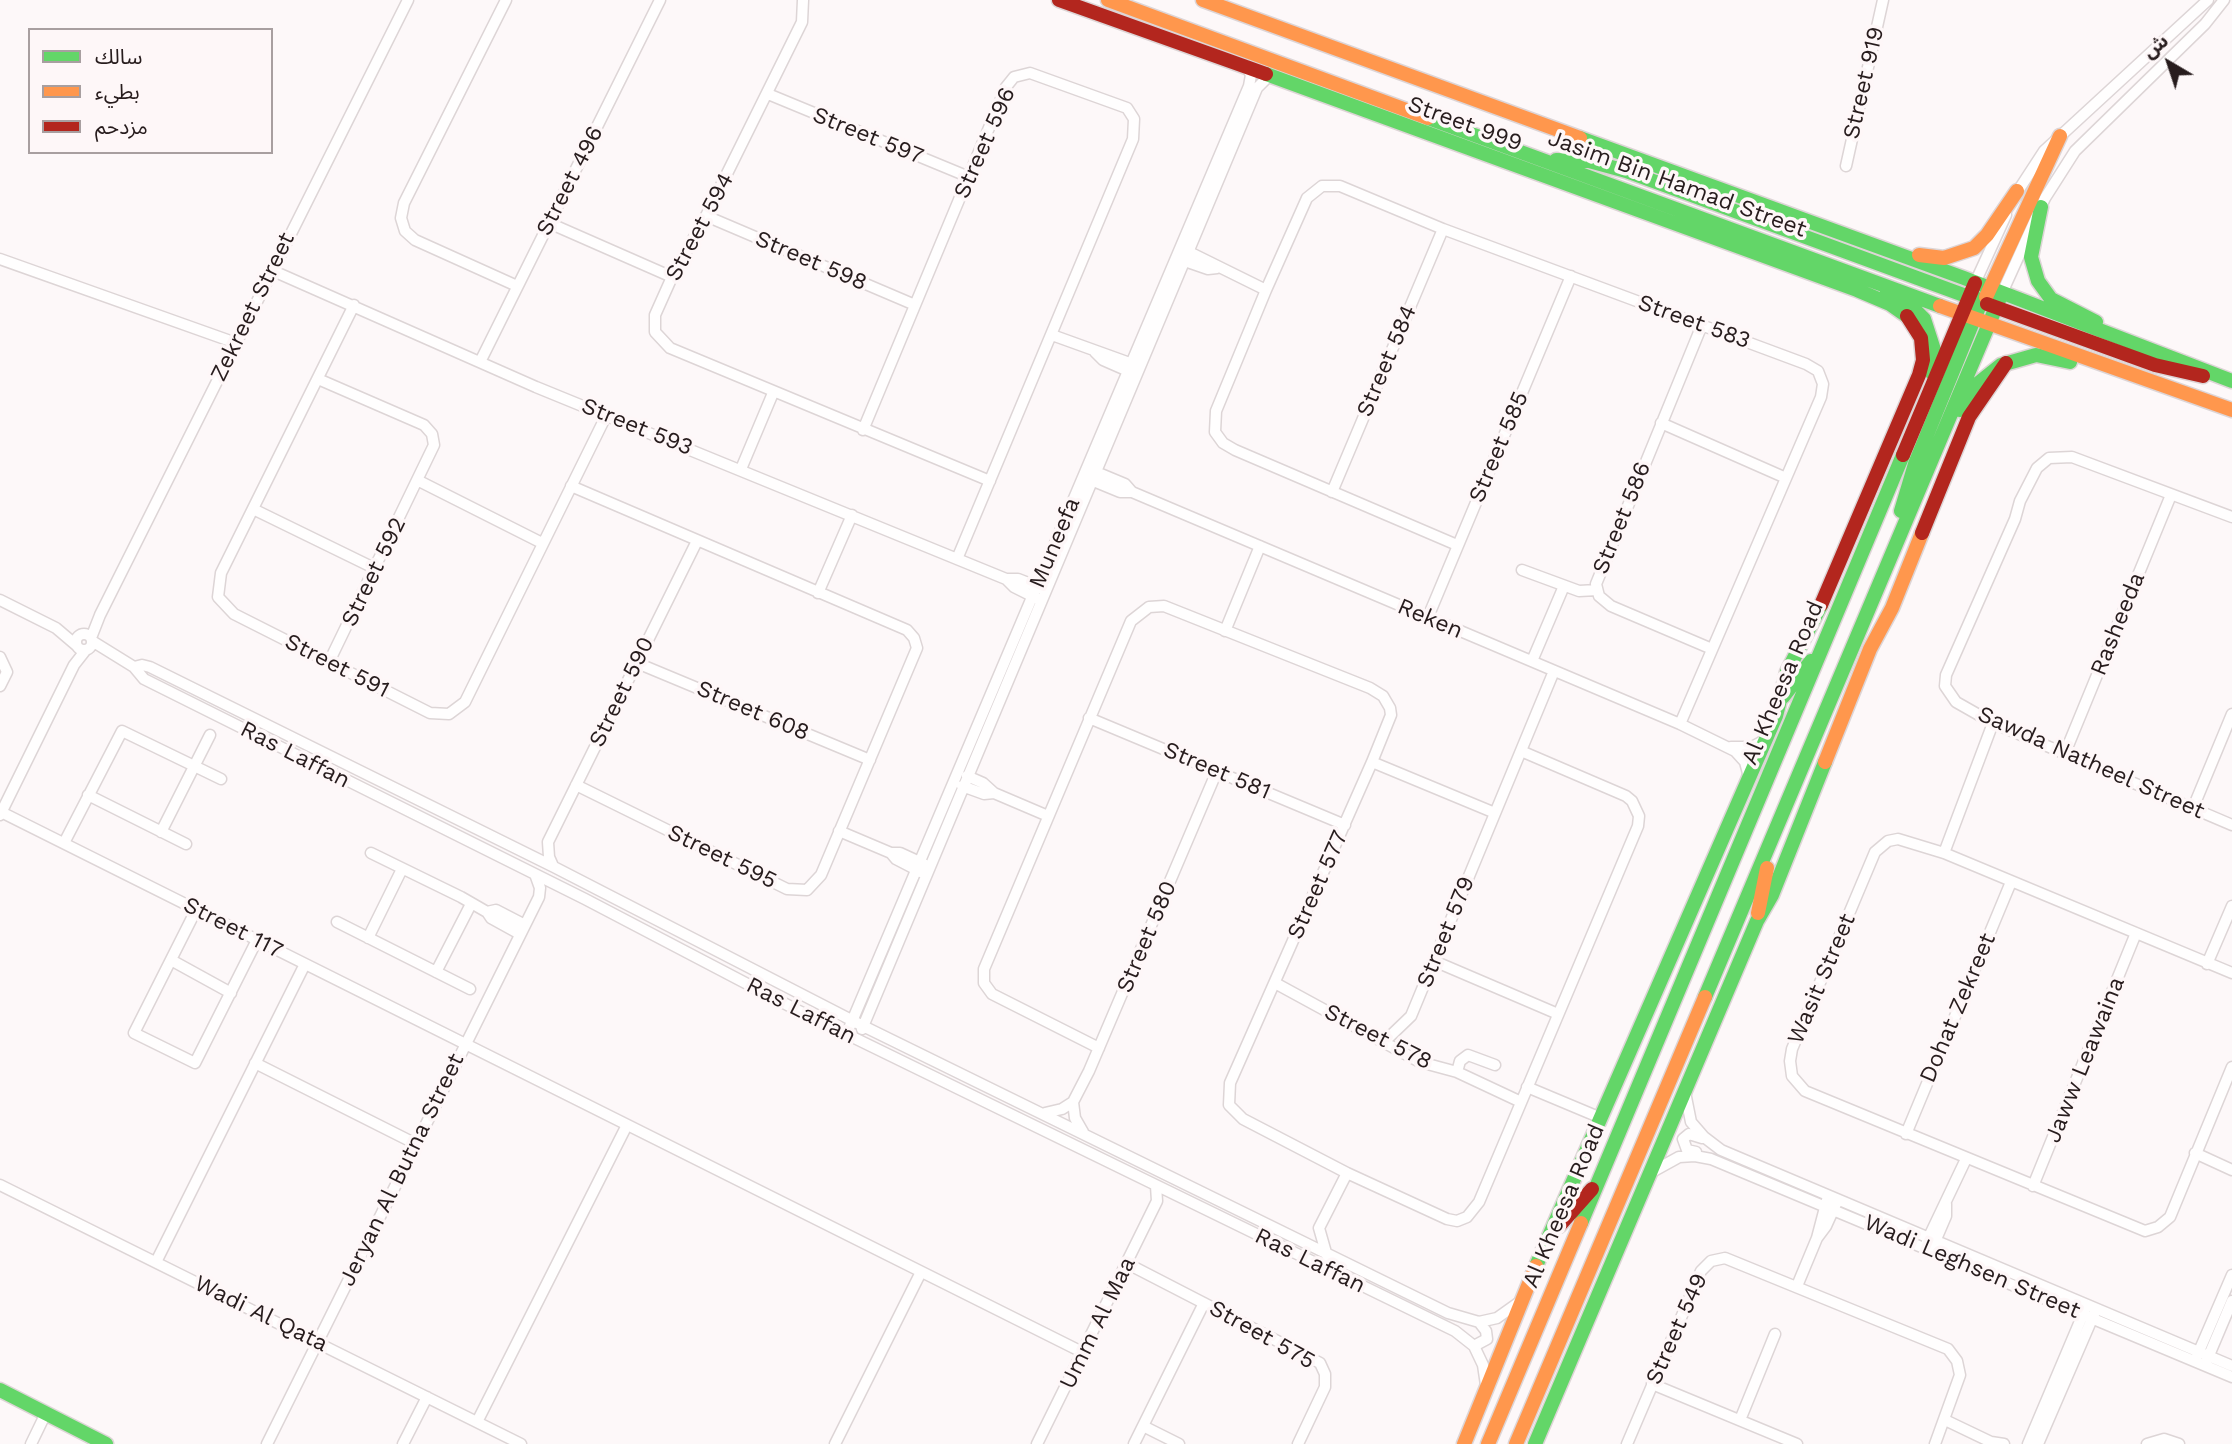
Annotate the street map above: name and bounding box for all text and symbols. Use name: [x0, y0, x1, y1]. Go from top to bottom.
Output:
street label: Street 919: [1838, 24, 1890, 142]
legend: [28, 28, 273, 154]
north arrow: [2134, 28, 2204, 98]
text: ش: [2138, 29, 2173, 63]
text: سالك: [95, 44, 142, 69]
text: بطيء: [95, 79, 140, 104]
street label: Street 596: [948, 83, 1022, 203]
street label: Street 999: [1404, 91, 1526, 157]
street label: Street 597: [809, 101, 927, 171]
text: مزدحم: [95, 114, 148, 139]
street label: Street 496: [531, 122, 609, 240]
street label: Jasim Bin Hamad Street: [1544, 124, 1810, 244]
street label: Street 594: [660, 168, 740, 286]
street label: Street 598: [751, 225, 871, 297]
street label: Zekreet Street: [205, 228, 301, 386]
street label: Street 583: [1634, 289, 1754, 355]
street label: Street 584: [1351, 301, 1423, 421]
street label: Street 585: [1463, 387, 1535, 507]
street label: Street 593: [577, 392, 697, 462]
street label: Street 586: [1587, 458, 1657, 578]
street label: Muneefa: [1024, 494, 1086, 592]
street label: Street 592: [336, 513, 412, 631]
street label: Rasheeda: [2085, 568, 2151, 680]
street label: Reken: [1393, 593, 1467, 645]
street label: Al Kheesa Road: [1736, 597, 1830, 769]
street label: Street 591: [280, 628, 394, 704]
street label: Street 590: [584, 632, 660, 752]
street label: Street 608: [693, 675, 813, 747]
street label: Sawda Natheel Street: [1973, 701, 2209, 825]
street label: Ras Laffan: [235, 716, 355, 794]
street label: Street 581: [1159, 736, 1275, 806]
street label: Street 595: [663, 819, 781, 895]
street label: Street 577: [1282, 826, 1354, 944]
street label: Street 579: [1411, 872, 1481, 992]
street label: Street 580: [1111, 877, 1183, 997]
street label: Street 117: [179, 891, 287, 965]
street label: Wasit Street: [1782, 910, 1862, 1048]
street label: Dohat Zekreet: [1914, 929, 2002, 1087]
street label: Ras Laffan: [741, 972, 861, 1050]
street label: Jaww Leawaina: [2039, 973, 2131, 1147]
street label: Street 578: [1320, 998, 1436, 1076]
street label: Jeryan Al Butna Street: [334, 1049, 470, 1291]
street label: Al Kheesa Road: [1517, 1120, 1611, 1292]
street label: Wadi Leghsen Street: [1860, 1209, 2084, 1325]
street label: Ras Laffan: [1250, 1222, 1370, 1300]
street label: Umm Al Maa: [1054, 1252, 1142, 1394]
street label: Street 549: [1640, 1269, 1714, 1389]
street label: Wadi Al Qata: [190, 1270, 332, 1358]
street label: Street 575: [1204, 1295, 1320, 1375]

